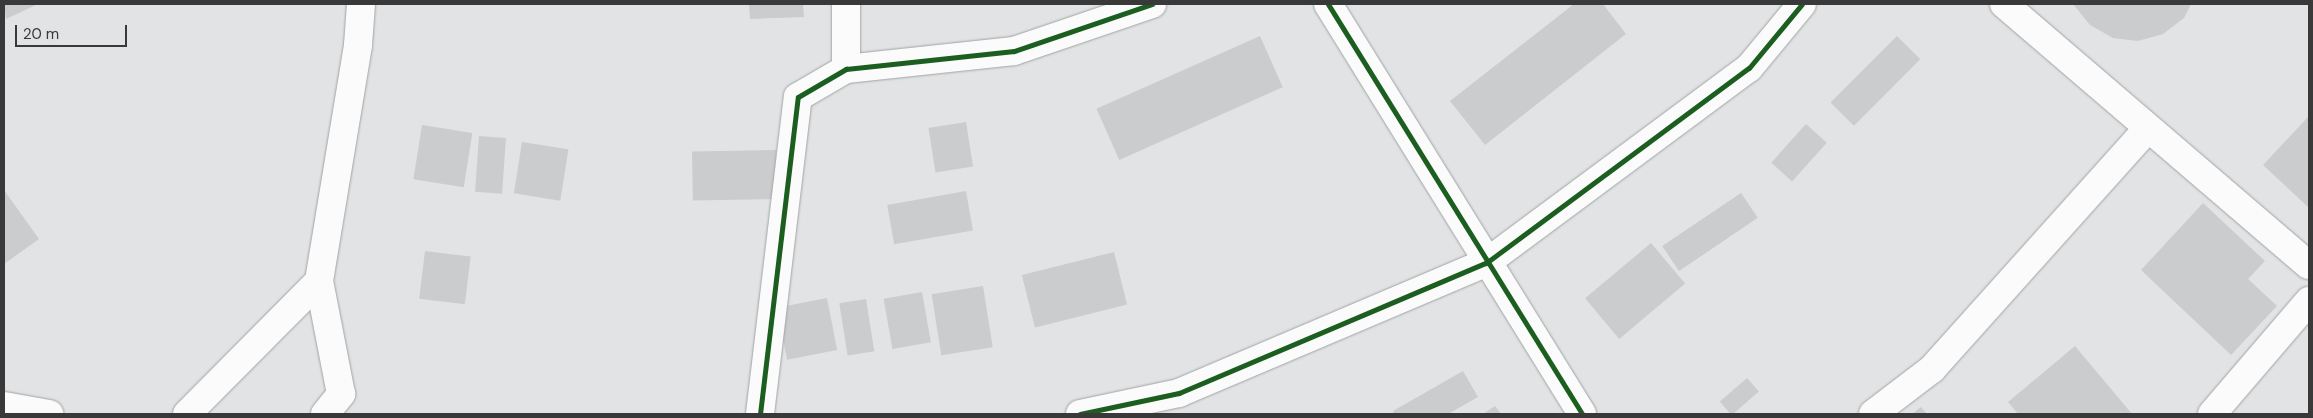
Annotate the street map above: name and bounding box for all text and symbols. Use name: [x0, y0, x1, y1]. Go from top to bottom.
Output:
scale bar: [18, 15, 130, 47]
text: 20 m: [23, 24, 59, 44]

